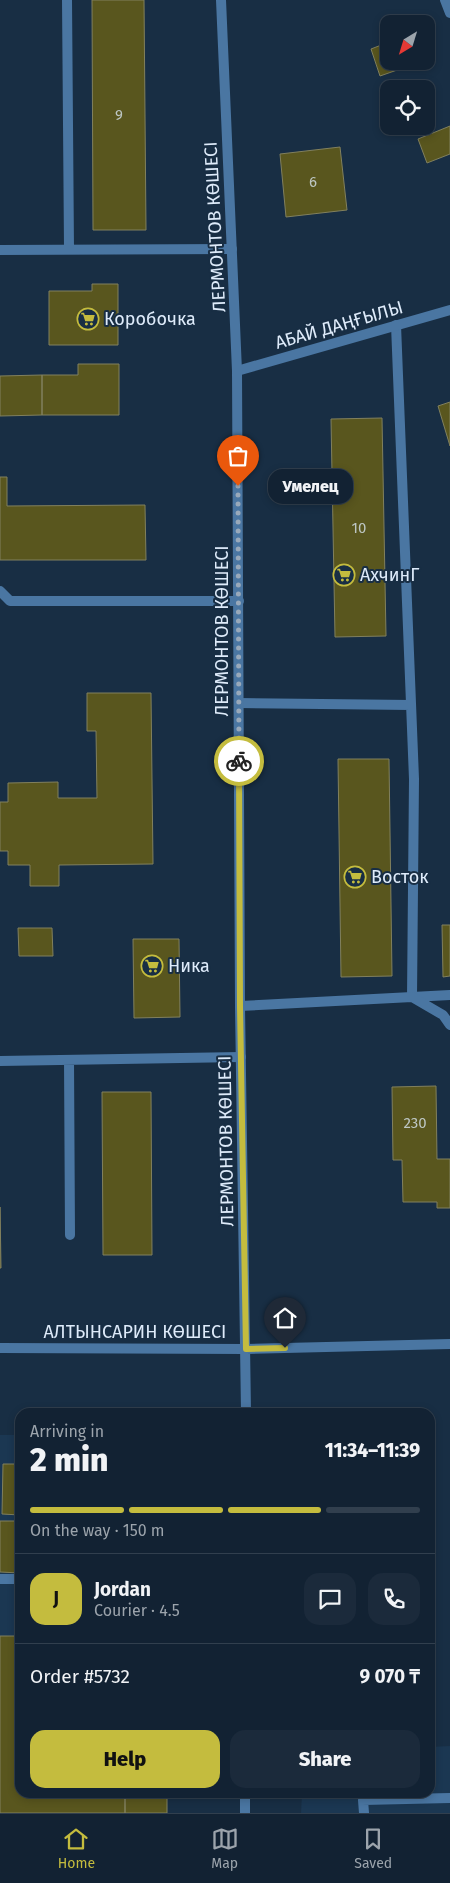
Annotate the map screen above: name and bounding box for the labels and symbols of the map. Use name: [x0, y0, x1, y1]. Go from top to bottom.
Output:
north arrow: [380, 15, 435, 70]
house number: 9: [115, 106, 123, 124]
street label: ЛЕРМОНТОВ КӨШЕСІ: [200, 141, 230, 313]
house number: 6: [309, 173, 317, 191]
street label: АБАЙ ДАҢҒЫЛЫ: [272, 296, 406, 354]
supermarket icon: Коробочка: [76, 307, 100, 331]
place label: Коробочка: [104, 308, 196, 330]
pin: [217, 435, 259, 486]
callout: Умелец: [268, 468, 353, 504]
house number: 10: [352, 519, 366, 537]
street label: ЛЕРМОНТОВ КӨШЕСІ: [211, 545, 233, 717]
supermarket icon: АхчинГ: [332, 563, 356, 587]
place label: АхчинГ: [360, 564, 419, 586]
courier: [214, 736, 264, 786]
supermarket icon: Восток: [343, 865, 367, 889]
place label: Восток: [371, 866, 429, 888]
supermarket icon: Ника: [140, 954, 164, 978]
place label: Ника: [168, 955, 210, 977]
street label: ЛЕРМОНТОВ КӨШЕСІ: [214, 1055, 238, 1227]
house number: 230: [403, 1114, 427, 1132]
pin: [264, 1297, 306, 1348]
street label: АЛТЫНСАРИН КӨШЕСІ: [44, 1321, 226, 1343]

